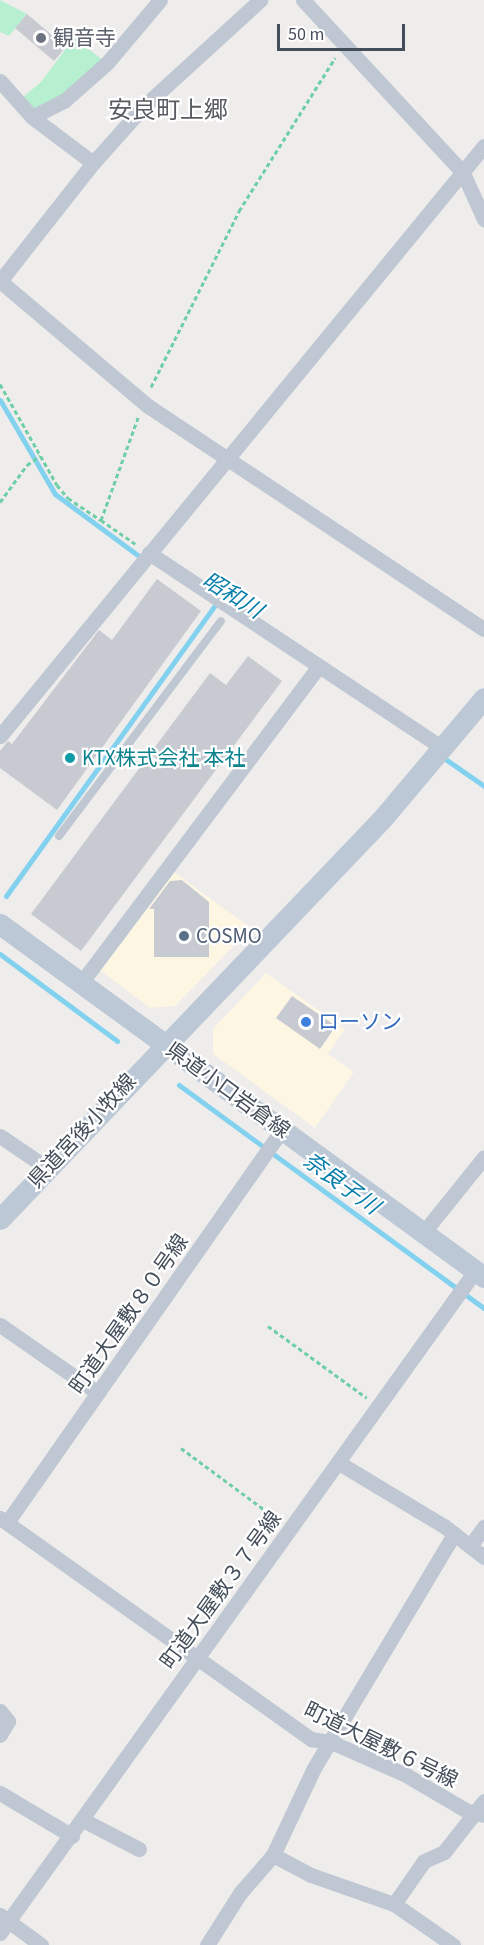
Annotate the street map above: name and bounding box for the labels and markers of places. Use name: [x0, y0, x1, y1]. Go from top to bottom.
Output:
place label: 観音寺: [53, 25, 116, 51]
marker: 観音寺: [34, 31, 48, 45]
place label: KTX株式会社 本社: [82, 745, 246, 771]
marker: KTX株式会社 本社: [63, 751, 77, 765]
place label: COSMO: [196, 923, 262, 949]
marker: COSMO: [177, 929, 191, 943]
place label: ローソン: [318, 1009, 402, 1035]
marker: ローソン: [299, 1015, 313, 1029]

